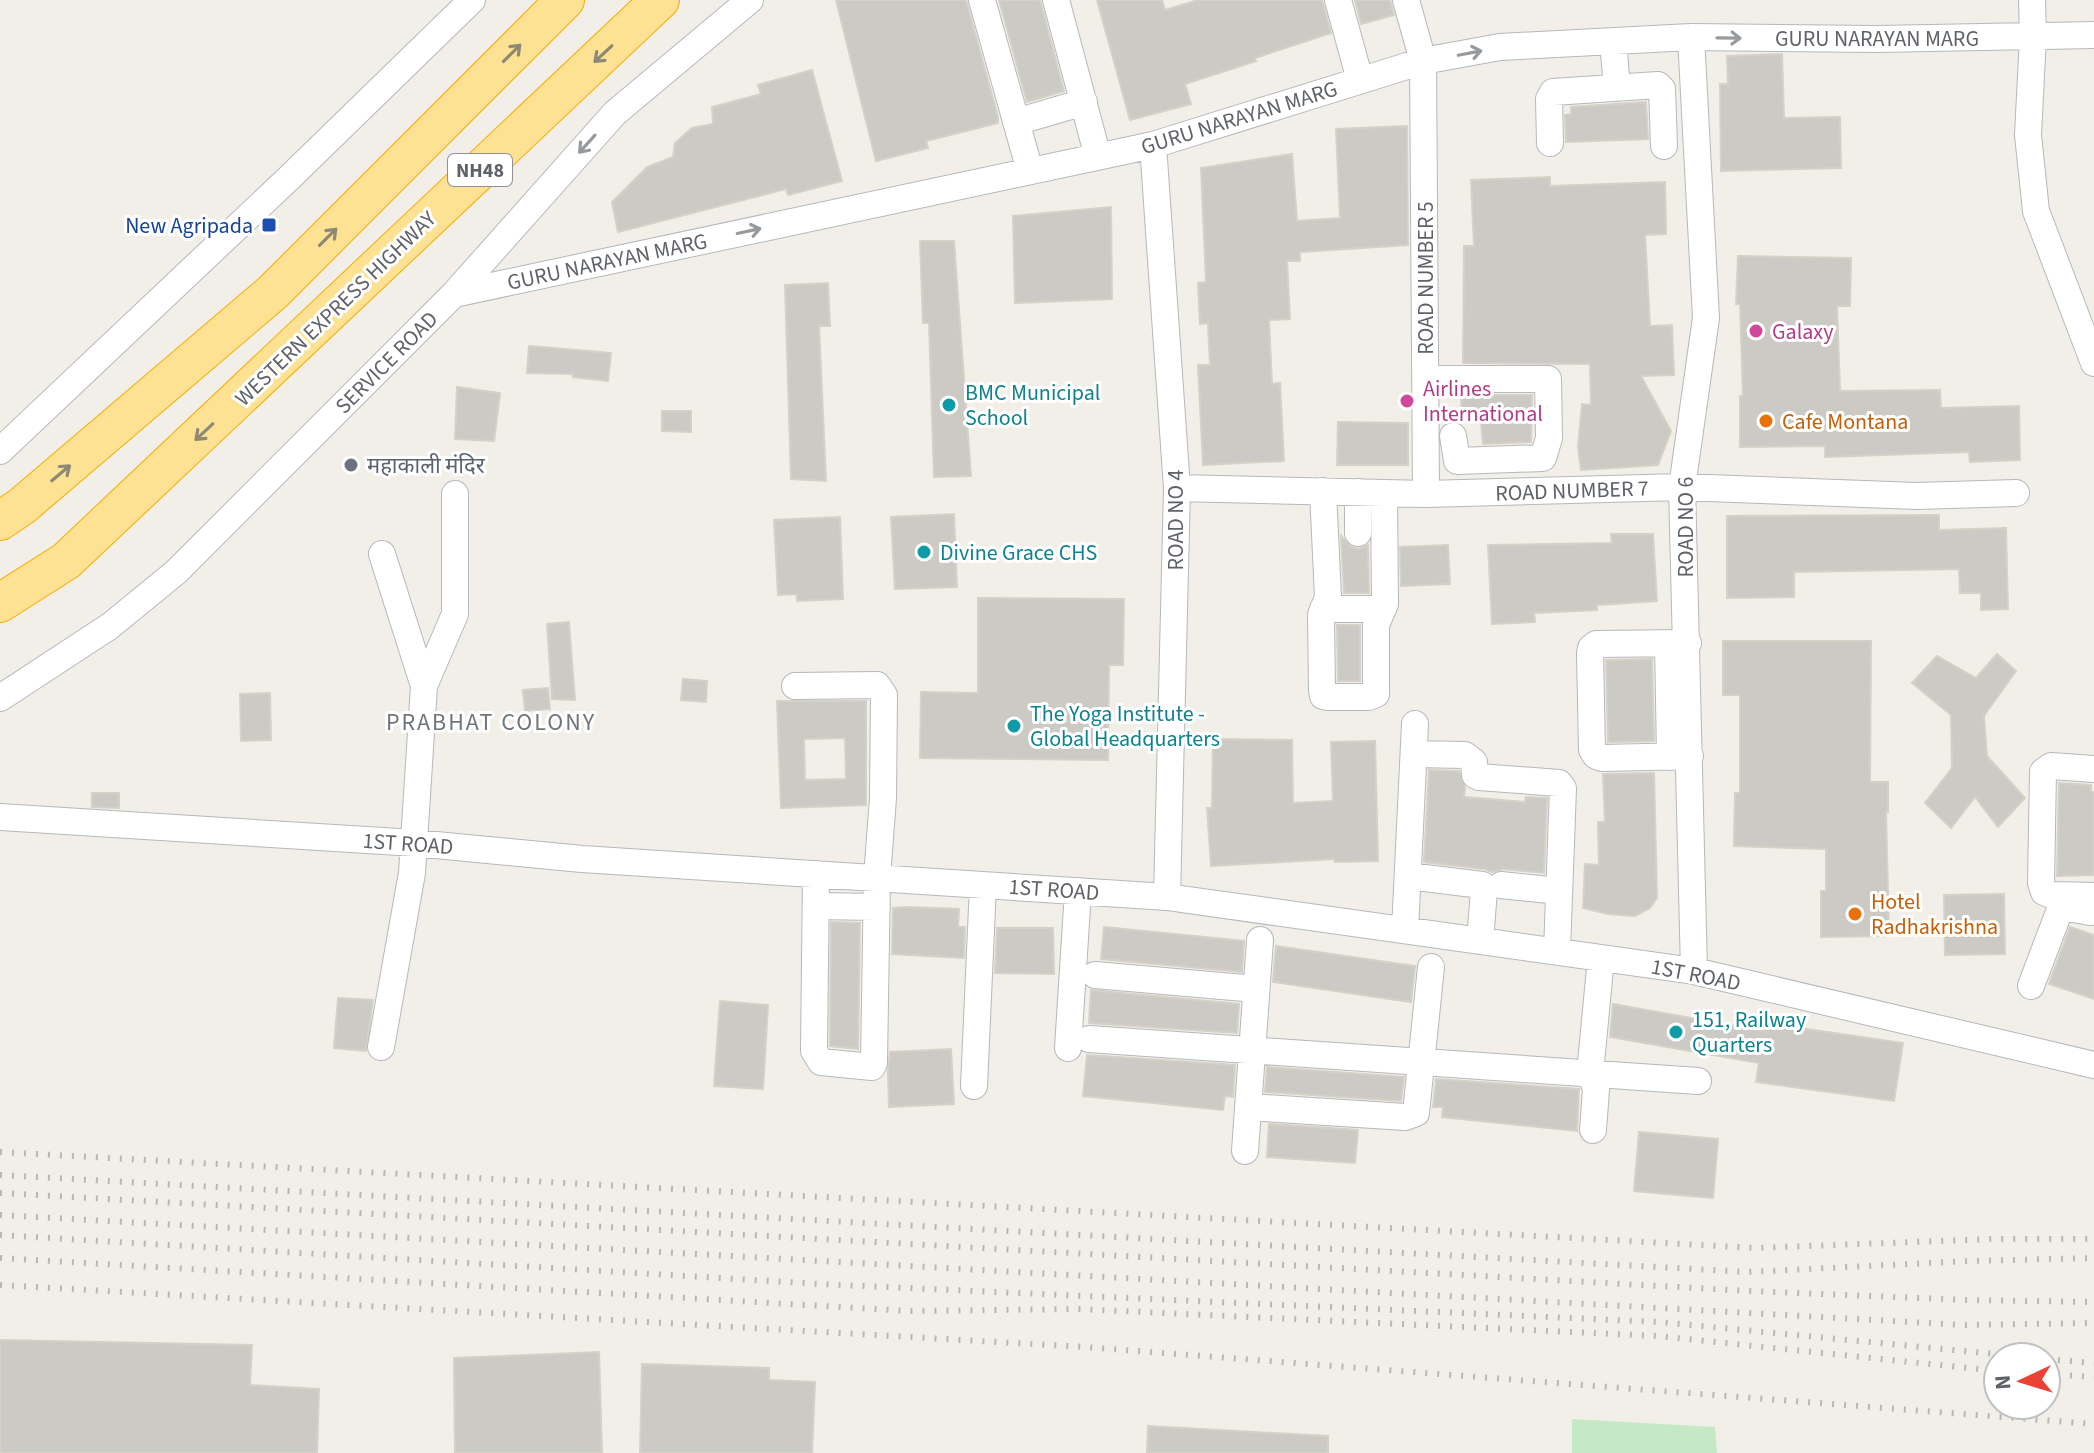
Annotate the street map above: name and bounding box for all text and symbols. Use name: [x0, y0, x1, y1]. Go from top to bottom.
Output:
street label: GURU NARAYAN MARG: [1775, 23, 1979, 55]
one-way arrow: [1715, 30, 1742, 45]
one-way arrow: [502, 44, 521, 63]
one-way arrow: [593, 44, 613, 63]
one-way arrow: [1457, 44, 1482, 59]
street label: GURU NARAYAN MARG: [1137, 73, 1341, 163]
one-way arrow: [578, 134, 596, 154]
road number: NH48: [448, 154, 512, 186]
street label: ROAD NUMBER 5: [1410, 201, 1442, 355]
street label: WESTERN EXPRESS HIGHWAY: [228, 203, 444, 414]
place label: New Agripada: [125, 210, 253, 242]
marker: New Agripada: [260, 216, 278, 234]
one-way arrow: [736, 223, 762, 238]
street label: GURU NARAYAN MARG: [504, 225, 710, 299]
one-way arrow: [318, 228, 337, 247]
street label: SERVICE ROAD: [328, 304, 445, 421]
place label: Galaxy: [1772, 316, 1834, 348]
marker: Galaxy: [1747, 322, 1765, 340]
place label: Airlines International: [1423, 373, 1543, 430]
place label: BMC Municipal School: [965, 377, 1100, 434]
marker: Airlines International: [1398, 392, 1416, 410]
marker: BMC Municipal School: [940, 396, 958, 414]
place label: Cafe Montana: [1782, 406, 1908, 438]
marker: Cafe Montana: [1757, 412, 1775, 430]
one-way arrow: [195, 422, 215, 440]
place label: महाकाली मंदिर: [367, 450, 486, 482]
marker: महाकाली मंदिर: [342, 456, 360, 474]
one-way arrow: [50, 464, 71, 482]
street label: ROAD NO 4: [1160, 469, 1192, 570]
street label: ROAD NUMBER 7: [1495, 472, 1649, 510]
street label: ROAD NO 6: [1670, 476, 1702, 577]
place label: Divine Grace CHS: [940, 537, 1097, 569]
marker: Divine Grace CHS: [915, 543, 933, 561]
place label: The Yoga Institute - Global Headquarters: [1030, 698, 1220, 755]
district label: PRABHAT COLONY: [386, 705, 596, 740]
marker: The Yoga Institute - Global Headquarters: [1005, 717, 1023, 735]
street label: 1ST ROAD: [362, 825, 454, 863]
street label: 1ST ROAD: [1008, 871, 1100, 909]
place label: Hotel Radhakrishna: [1871, 886, 1998, 943]
marker: Hotel Radhakrishna: [1846, 905, 1864, 923]
street label: 1ST ROAD: [1648, 951, 1743, 999]
place label: 151, Railway Quarters: [1692, 1004, 1807, 1061]
marker: 151, Railway Quarters: [1667, 1023, 1685, 1041]
north arrow: [1982, 1341, 2062, 1421]
text: N: [1987, 1374, 2020, 1391]

